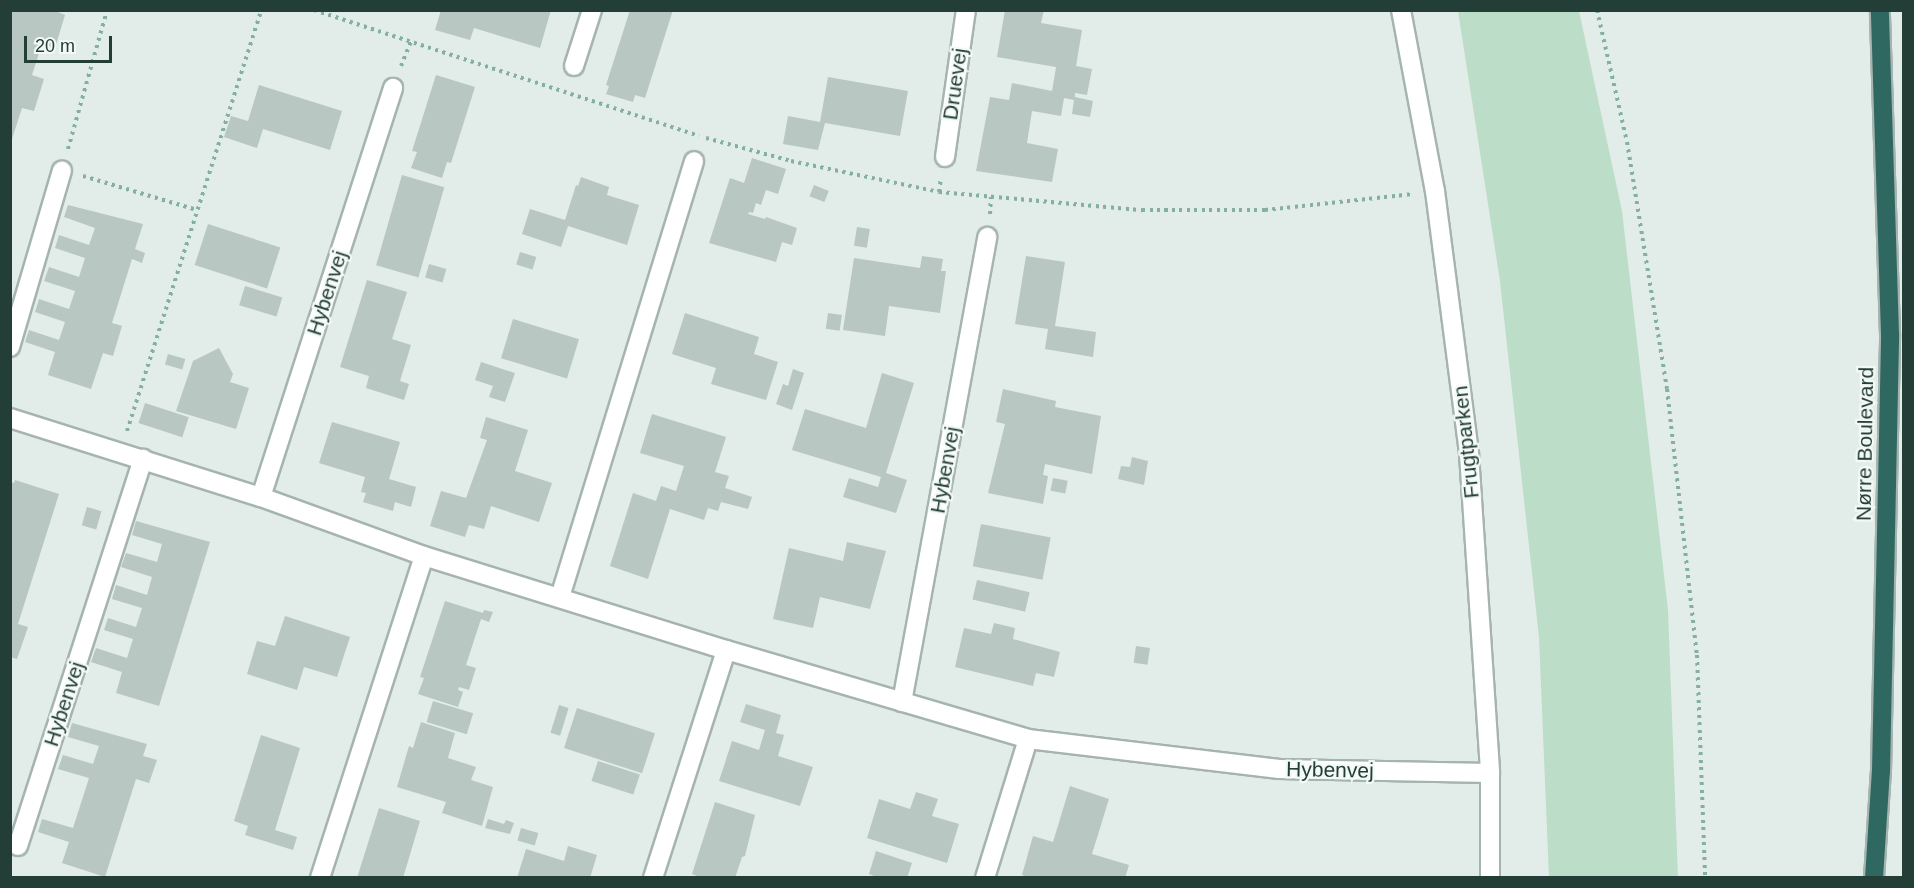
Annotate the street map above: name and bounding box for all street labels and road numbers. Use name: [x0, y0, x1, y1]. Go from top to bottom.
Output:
street label: Druevej: [937, 46, 973, 122]
street label: Hybenvej: [301, 247, 353, 339]
street label: Nørre Boulevard: [1851, 367, 1879, 521]
street label: Frugtparken: [1448, 384, 1484, 500]
street label: Hybenvej: [925, 425, 965, 515]
street label: Hybenvej: [38, 658, 90, 750]
street label: Hybenvej: [1286, 757, 1374, 783]

